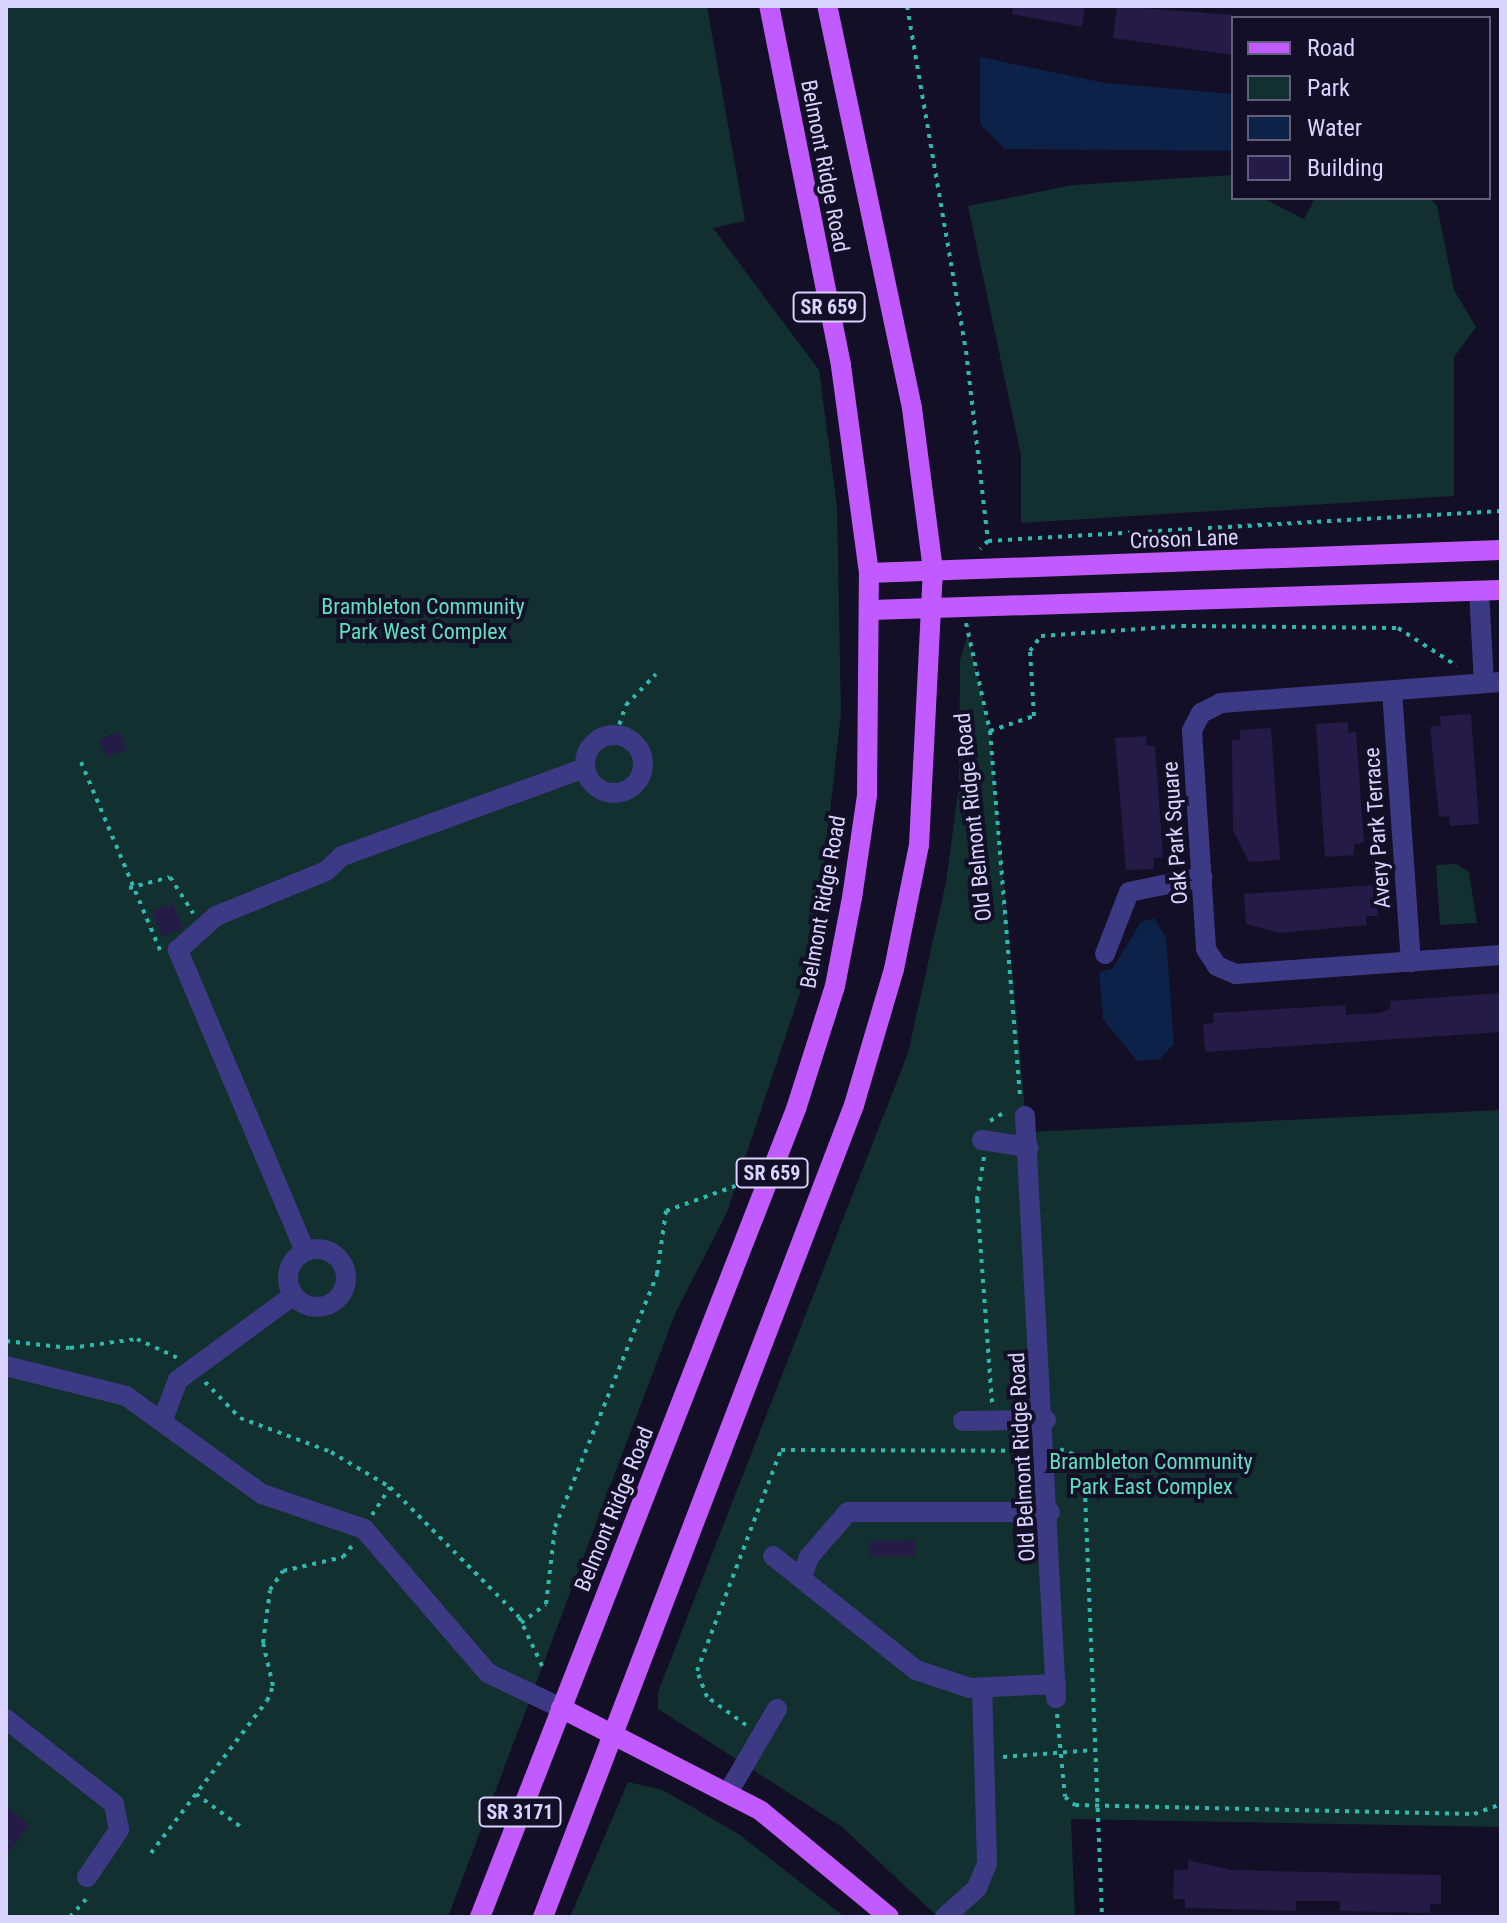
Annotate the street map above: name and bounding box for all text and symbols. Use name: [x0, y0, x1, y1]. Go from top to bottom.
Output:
legend: [1231, 16, 1491, 200]
text: Road: [1307, 34, 1355, 62]
text: Park: [1307, 74, 1350, 102]
street label: Belmont Ridge Road: [795, 77, 855, 255]
text: Water: [1307, 114, 1362, 142]
text: Building: [1307, 154, 1384, 182]
road number: SR 659: [791, 291, 867, 323]
street label: Croson Lane: [1129, 524, 1239, 554]
park label: Brambleton Community Park West Complex: [321, 593, 525, 644]
street label: Old Belmont Ridge Road: [949, 711, 997, 923]
street label: Avery Park Terrace: [1358, 746, 1396, 910]
street label: Oak Park Square: [1157, 761, 1193, 905]
street label: Belmont Ridge Road: [795, 813, 851, 991]
road number: SR 659: [734, 1157, 810, 1189]
street label: Old Belmont Ridge Road: [1003, 1352, 1041, 1562]
street label: Belmont Ridge Road: [569, 1423, 659, 1595]
park label: Brambleton Community Park East Complex: [1049, 1448, 1253, 1500]
road number: SR 3171: [478, 1796, 562, 1828]

